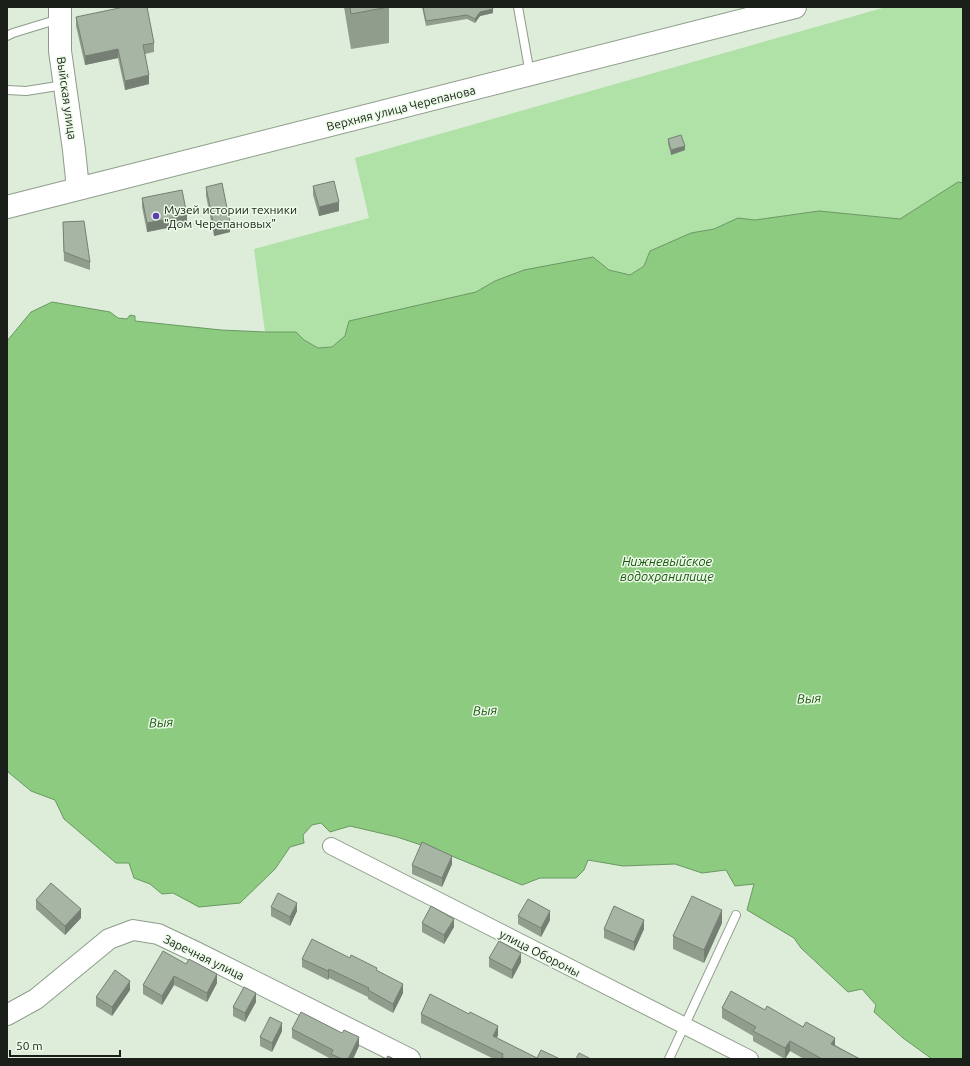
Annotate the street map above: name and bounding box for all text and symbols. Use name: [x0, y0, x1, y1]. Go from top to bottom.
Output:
street label: Выйская улица: [55, 56, 79, 140]
street label: Верхняя улица Черепанова: [325, 83, 477, 133]
place label: Музей истории техники "Дом Черепановых": [164, 203, 297, 230]
marker: Музей истории техники "Дом Черепановых": [151, 211, 161, 221]
water label: Нижневыйское водохранилище: [620, 554, 714, 583]
water label: Выя: [797, 691, 822, 705]
water label: Выя: [473, 703, 498, 717]
water label: Выя: [149, 715, 174, 729]
street label: улица Обороны: [497, 927, 583, 979]
street label: Заречная улица: [162, 932, 246, 982]
scale bar: [10, 1032, 120, 1058]
text: 50 m: [16, 1039, 43, 1052]

